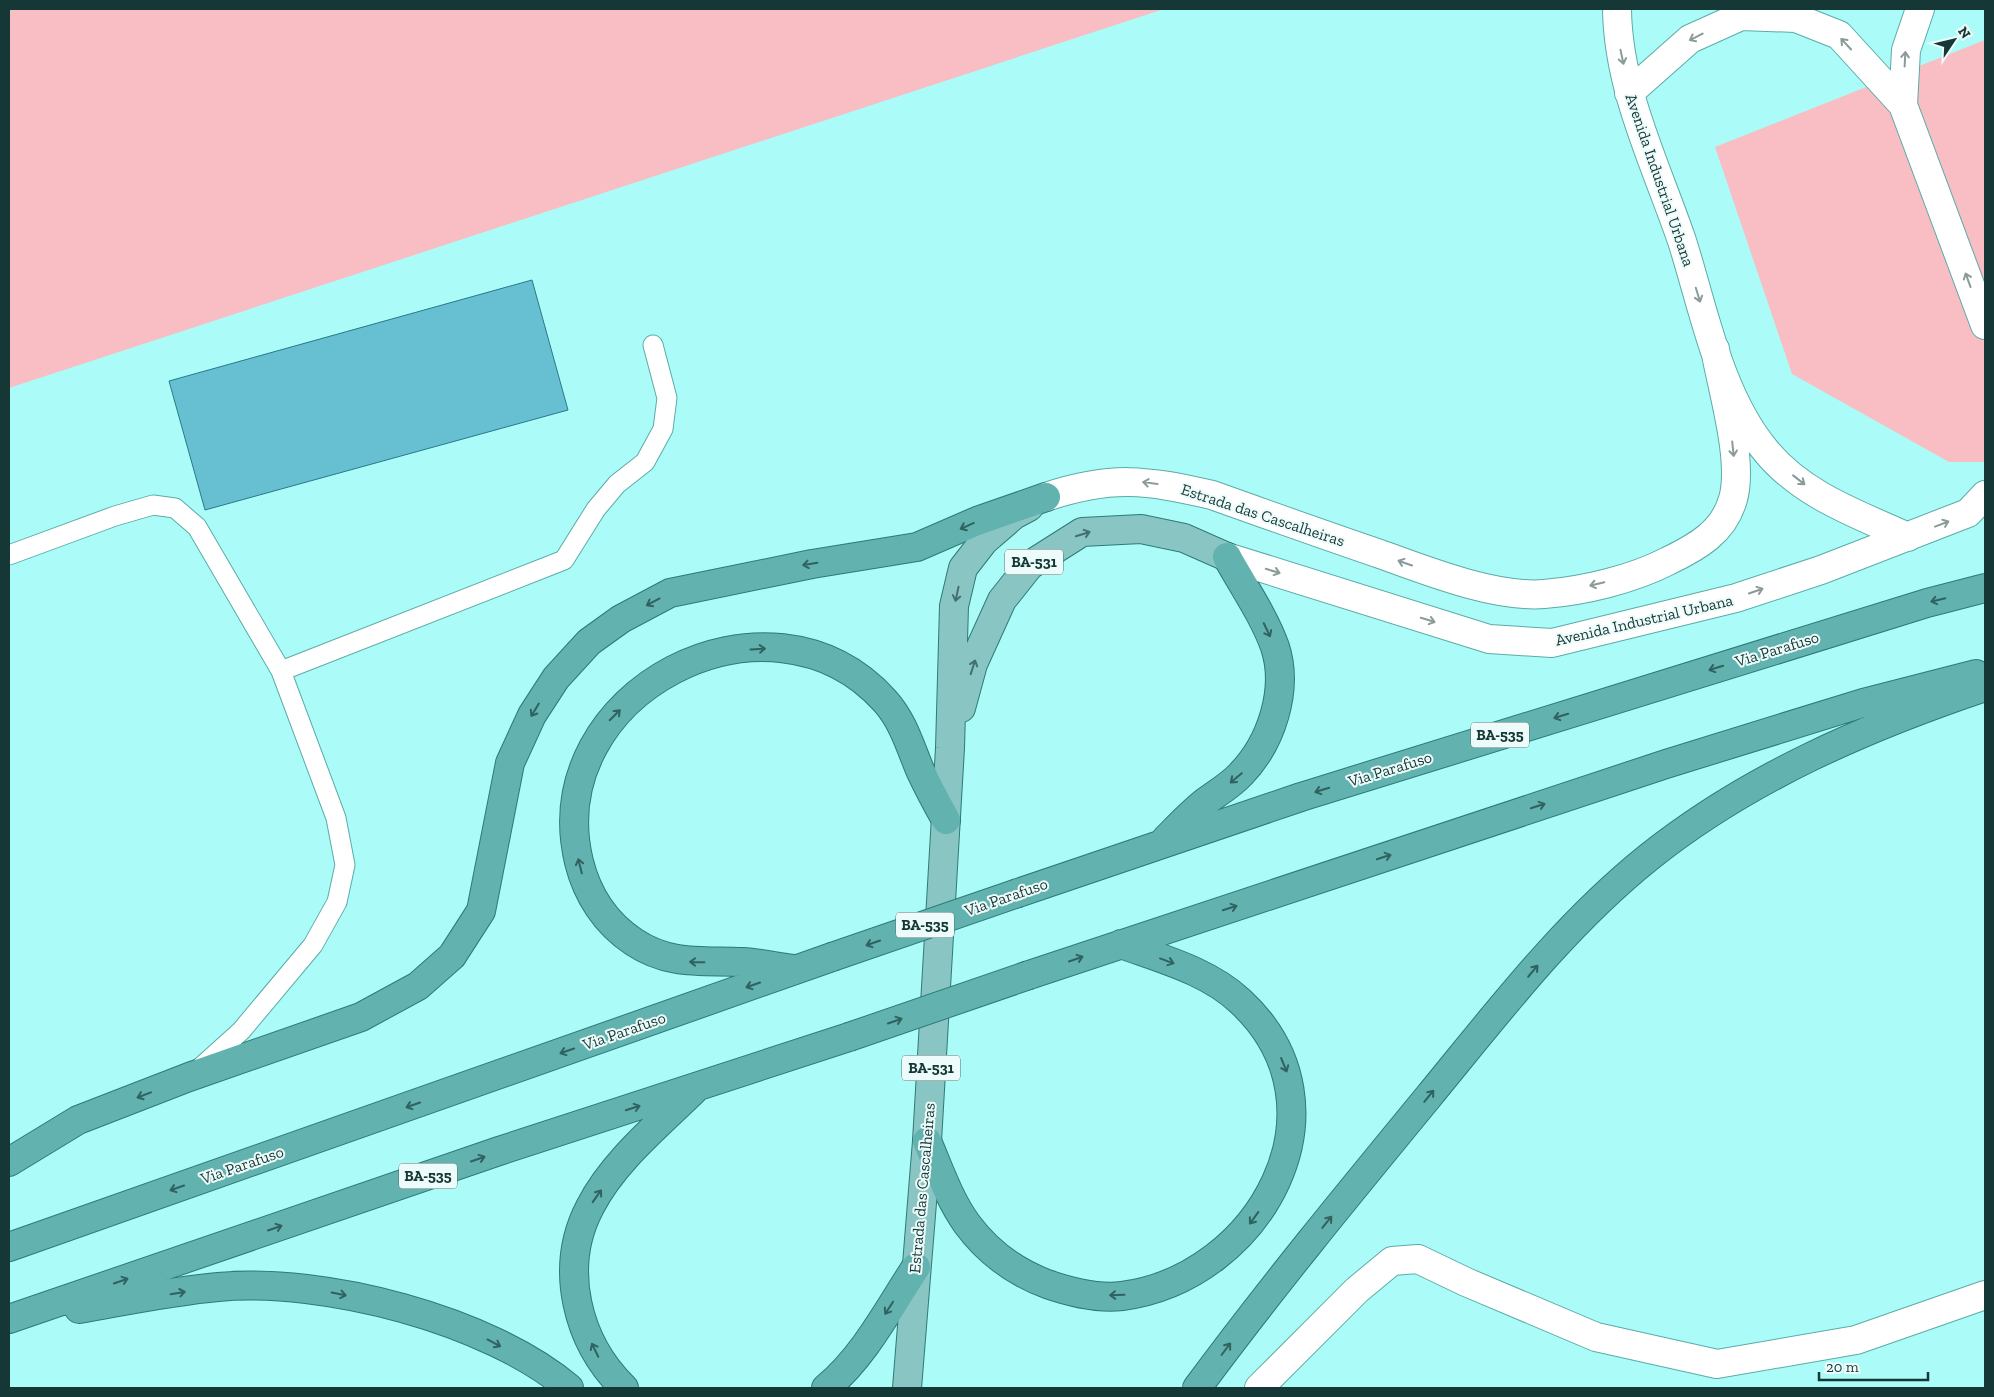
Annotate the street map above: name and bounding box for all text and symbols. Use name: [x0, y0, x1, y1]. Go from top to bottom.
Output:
north arrow: [1929, 15, 1979, 65]
text: N: [1954, 24, 1974, 42]
one-way arrow: [1688, 32, 1703, 42]
one-way arrow: [1841, 37, 1852, 50]
one-way arrow: [1617, 49, 1627, 65]
one-way arrow: [1901, 51, 1910, 67]
street label: Avenida Industrial Urbana: [1621, 91, 1699, 269]
one-way arrow: [1963, 273, 1972, 288]
one-way arrow: [1694, 286, 1703, 302]
one-way arrow: [1728, 440, 1738, 456]
one-way arrow: [1792, 475, 1805, 486]
one-way arrow: [1142, 478, 1158, 488]
street label: Estrada das Cascalheiras: [1179, 480, 1347, 550]
one-way arrow: [1934, 518, 1949, 527]
one-way arrow: [960, 522, 975, 532]
one-way arrow: [1075, 528, 1091, 538]
road number: BA-531: [1005, 550, 1063, 574]
one-way arrow: [1397, 558, 1413, 567]
one-way arrow: [802, 560, 818, 569]
one-way arrow: [1265, 567, 1281, 577]
one-way arrow: [1589, 580, 1605, 589]
one-way arrow: [952, 585, 961, 601]
one-way arrow: [1748, 586, 1764, 596]
street label: Avenida Industrial Urbana: [1553, 590, 1735, 650]
one-way arrow: [1931, 596, 1947, 605]
one-way arrow: [646, 598, 661, 607]
one-way arrow: [1420, 616, 1436, 625]
one-way arrow: [1262, 622, 1272, 637]
street label: Via Parafuso: [1732, 627, 1821, 671]
one-way arrow: [749, 644, 765, 653]
one-way arrow: [969, 660, 978, 675]
one-way arrow: [1708, 664, 1724, 674]
one-way arrow: [530, 703, 540, 717]
one-way arrow: [609, 709, 621, 721]
one-way arrow: [1553, 712, 1569, 722]
road number: BA-535: [1471, 722, 1529, 748]
street label: Via Parafuso: [1345, 747, 1434, 791]
one-way arrow: [1229, 772, 1242, 784]
one-way arrow: [1314, 786, 1330, 796]
one-way arrow: [1530, 801, 1546, 811]
one-way arrow: [1376, 852, 1392, 862]
one-way arrow: [575, 859, 584, 875]
street label: Via Parafuso: [961, 874, 1050, 920]
one-way arrow: [1221, 903, 1237, 912]
road number: BA-535: [896, 912, 954, 938]
one-way arrow: [866, 939, 881, 948]
one-way arrow: [1067, 954, 1083, 964]
one-way arrow: [690, 957, 706, 967]
one-way arrow: [1159, 957, 1174, 966]
one-way arrow: [1527, 964, 1539, 977]
one-way arrow: [745, 981, 761, 991]
street label: Via Parafuso: [579, 1008, 668, 1054]
one-way arrow: [887, 1016, 903, 1025]
one-way arrow: [559, 1047, 575, 1056]
road number: BA-531: [902, 1056, 960, 1080]
one-way arrow: [1279, 1057, 1289, 1072]
one-way arrow: [137, 1090, 152, 1100]
one-way arrow: [1424, 1090, 1435, 1103]
one-way arrow: [406, 1101, 422, 1110]
one-way arrow: [624, 1102, 640, 1112]
street label: Estrada das Cascalheiras: [905, 1102, 939, 1274]
street label: Via Parafuso: [197, 1142, 286, 1188]
one-way arrow: [470, 1153, 486, 1163]
road number: BA-535: [399, 1164, 457, 1188]
one-way arrow: [170, 1183, 186, 1193]
one-way arrow: [592, 1189, 602, 1203]
one-way arrow: [1249, 1211, 1260, 1225]
one-way arrow: [1321, 1216, 1332, 1229]
one-way arrow: [267, 1223, 282, 1232]
one-way arrow: [113, 1276, 128, 1285]
one-way arrow: [170, 1288, 186, 1298]
one-way arrow: [331, 1290, 347, 1300]
one-way arrow: [1110, 1291, 1126, 1300]
one-way arrow: [884, 1301, 894, 1315]
one-way arrow: [486, 1339, 501, 1348]
one-way arrow: [1221, 1342, 1231, 1356]
one-way arrow: [589, 1343, 599, 1358]
scale bar: [1819, 1350, 1928, 1382]
text: 20 m: [1826, 1358, 1859, 1376]

